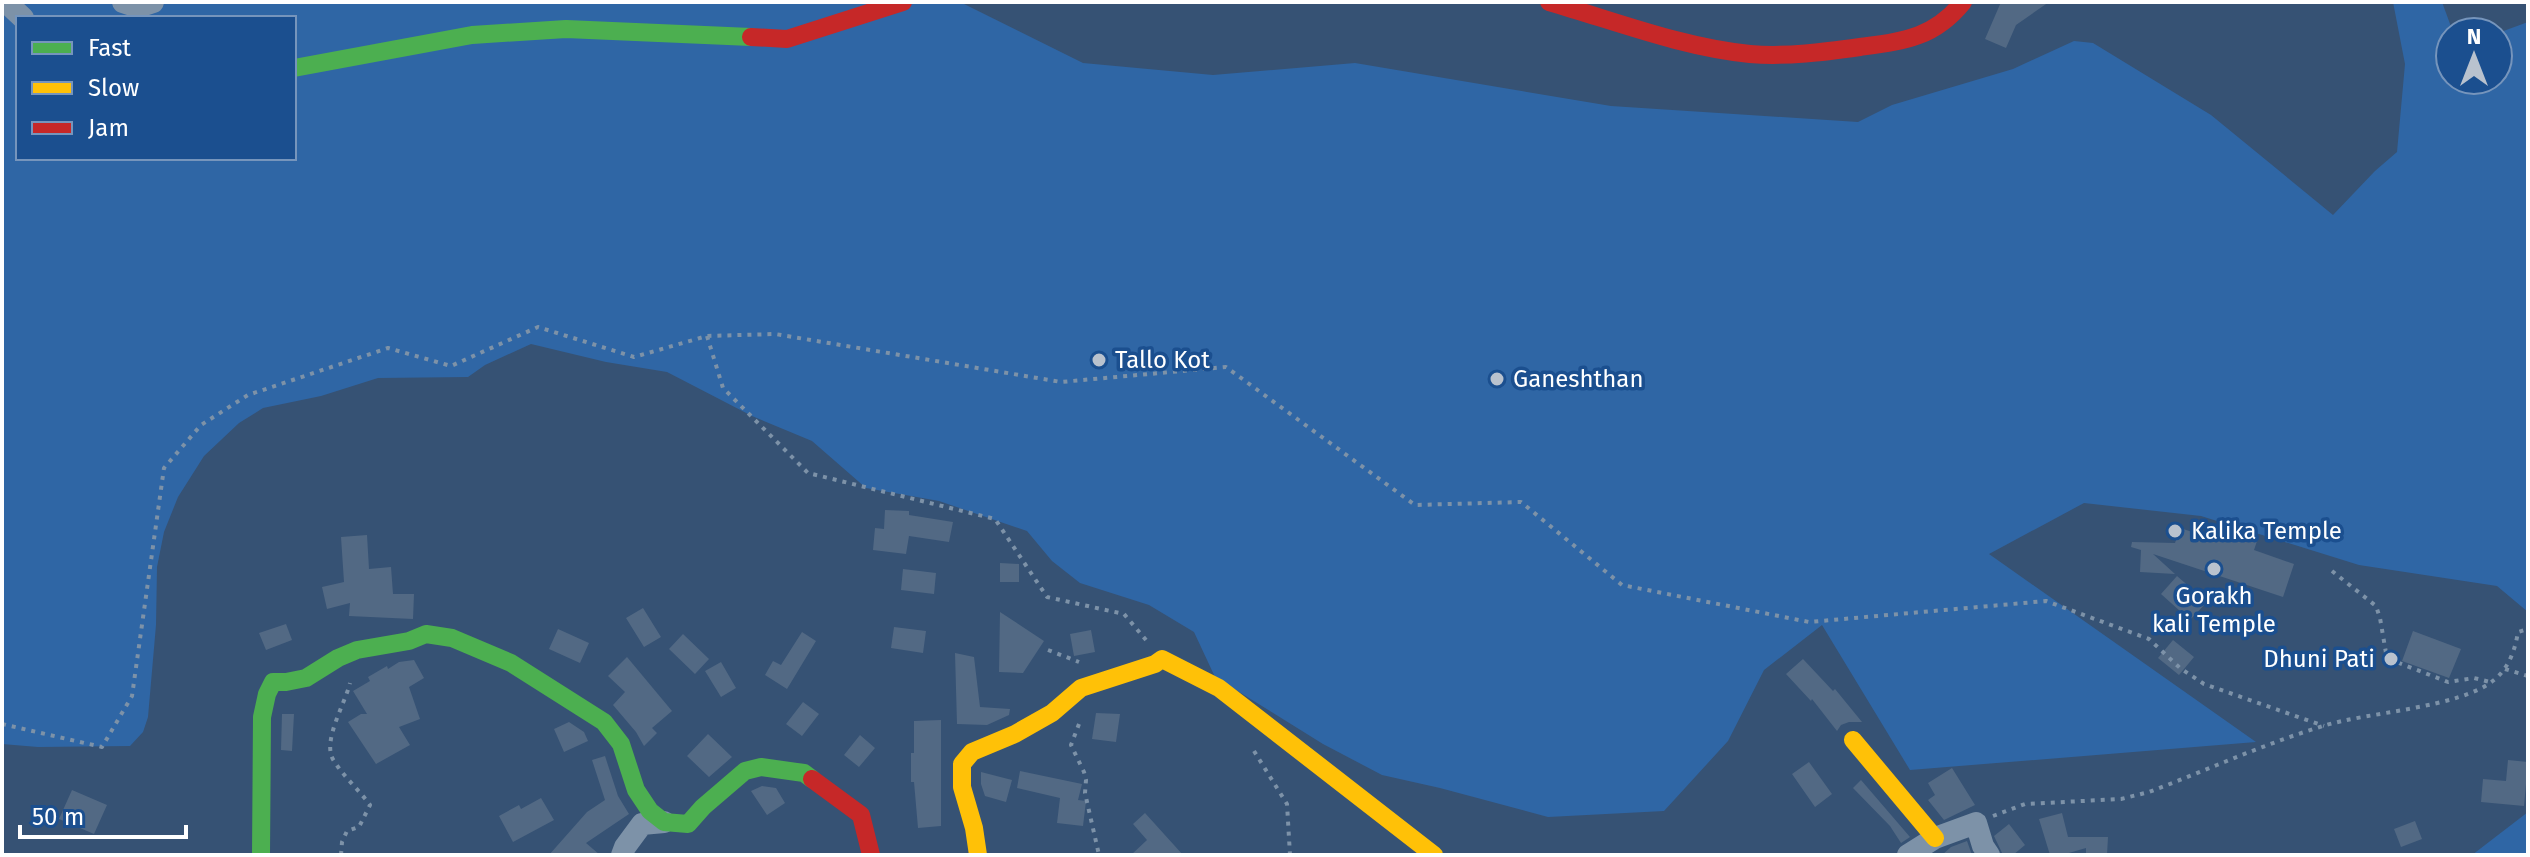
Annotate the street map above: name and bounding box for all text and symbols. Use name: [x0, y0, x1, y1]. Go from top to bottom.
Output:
legend: [16, 16, 296, 160]
north arrow: [2434, 16, 2514, 96]
text: N: [2467, 23, 2481, 50]
text: Fast: [88, 34, 131, 62]
text: Slow: [88, 74, 139, 102]
text: Jam: [88, 114, 129, 142]
place label: Tallo Kot: [1115, 346, 1210, 374]
marker: Tallo Kot: [1090, 351, 1108, 369]
place label: Ganeshthan: [1513, 365, 1643, 393]
marker: Ganeshthan: [1488, 370, 1506, 388]
place label: Kalika Temple: [2191, 517, 2342, 545]
marker: Kalika Temple: [2166, 522, 2184, 540]
marker: Gorakh kali Temple: [2205, 560, 2223, 578]
place label: Gorakh kali Temple: [2152, 582, 2276, 638]
place label: Dhuni Pati: [2263, 645, 2375, 673]
marker: Dhuni Pati: [2382, 650, 2400, 668]
scale bar: [20, 789, 186, 839]
text: 50 m: [32, 803, 84, 831]

